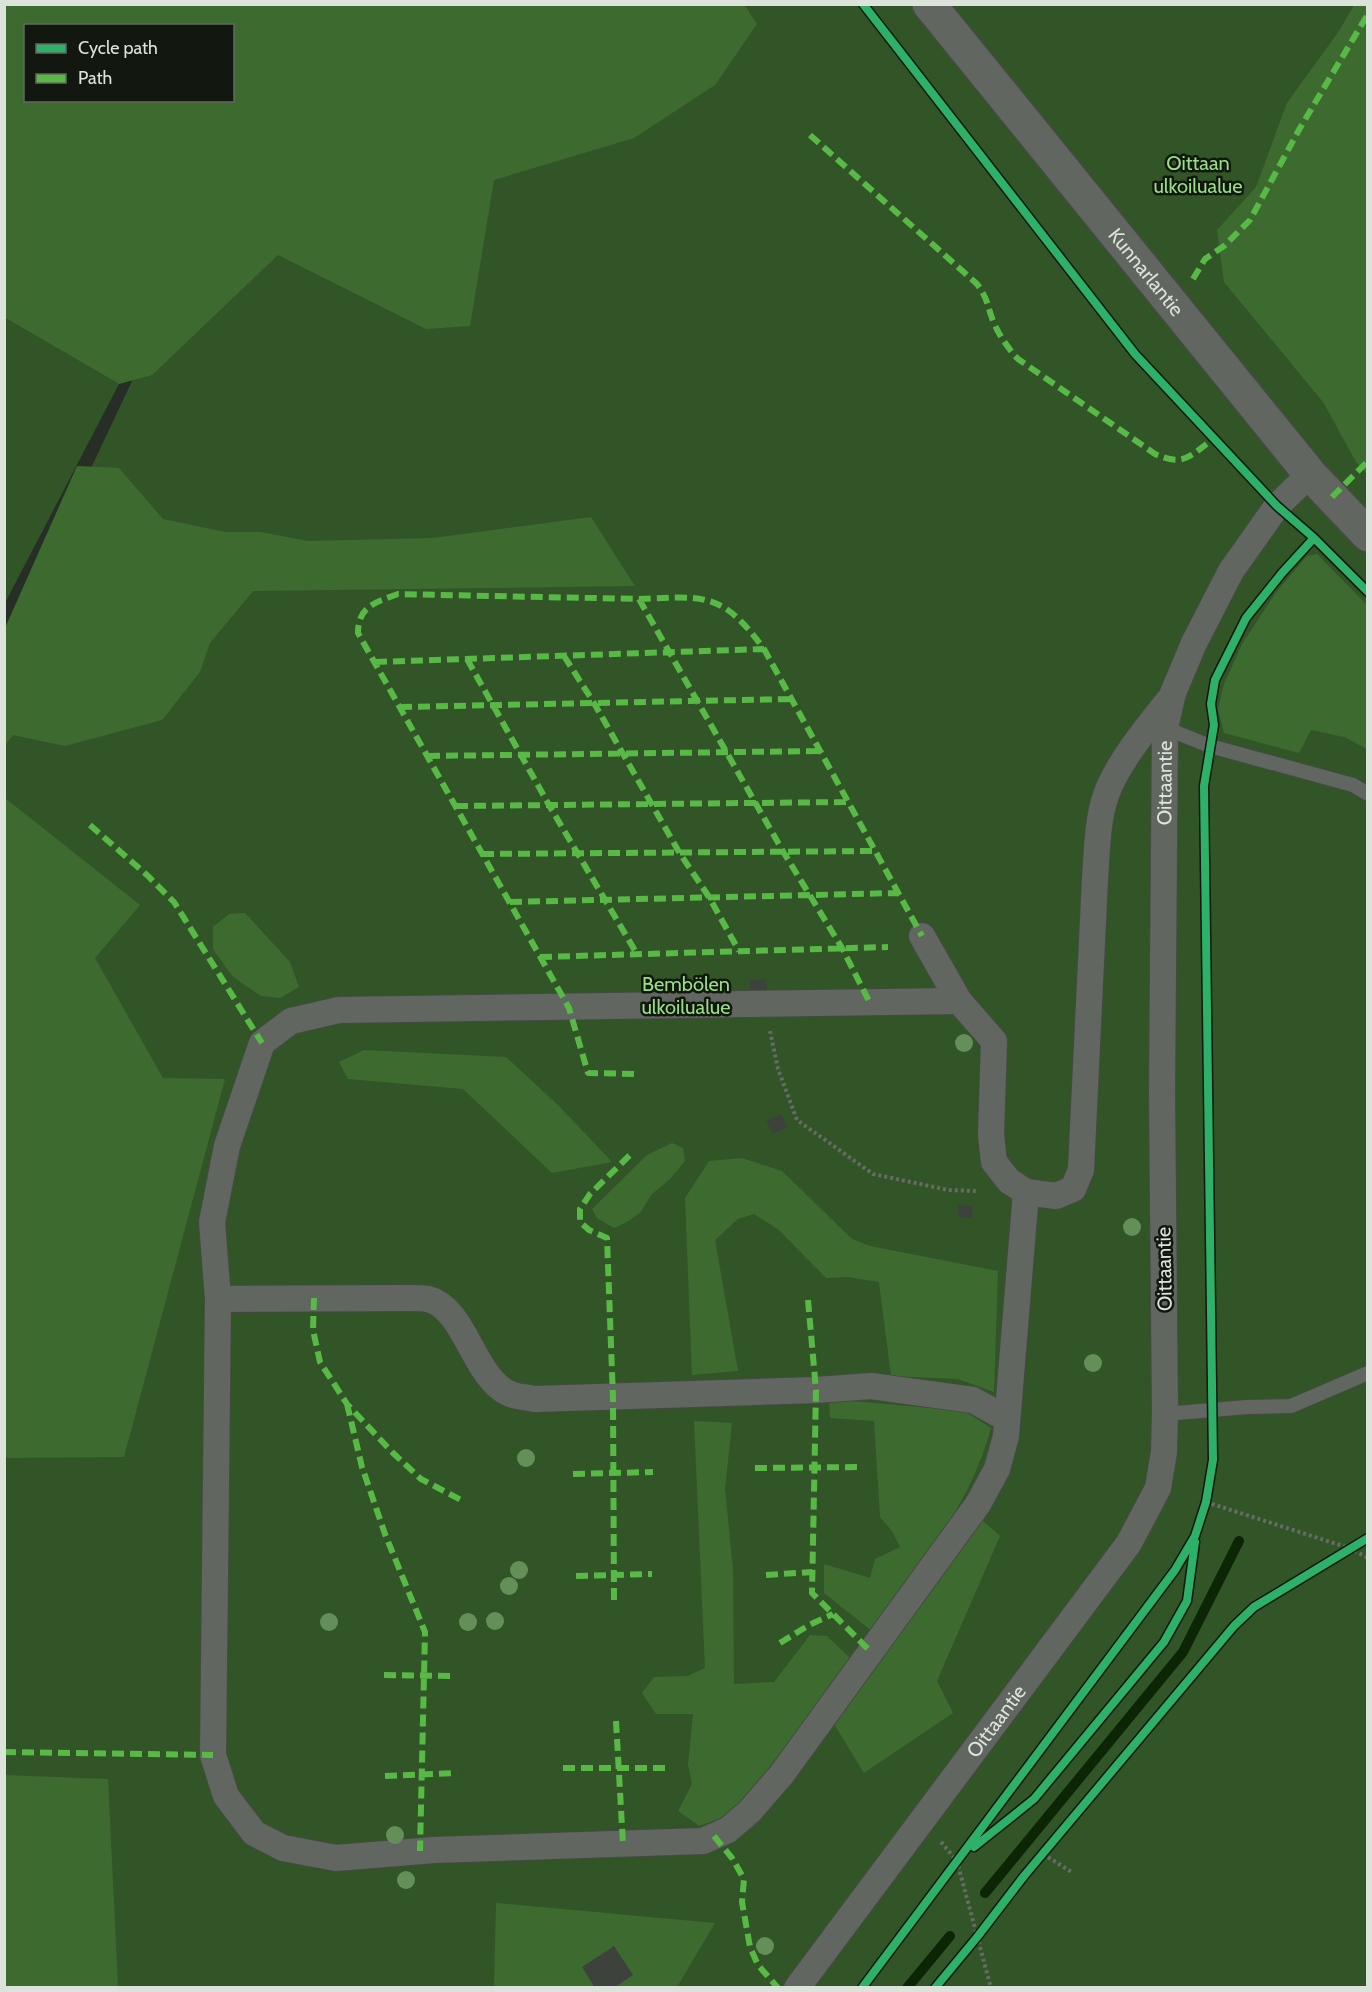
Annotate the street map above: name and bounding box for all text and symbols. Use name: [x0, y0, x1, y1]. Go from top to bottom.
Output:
legend: [24, 24, 234, 102]
text: Cycle path: [78, 37, 158, 59]
text: Path: [78, 67, 112, 89]
park label: Oittaan ulkoilualue: [1153, 151, 1243, 198]
street label: Kunnarlantie: [1103, 223, 1189, 321]
street label: Oittaantie: [1152, 741, 1177, 825]
park label: Bembölen ulkoilualue: [641, 972, 731, 1019]
street label: Oittaantie: [1151, 1227, 1177, 1311]
street label: Oittaantie: [961, 1680, 1031, 1762]

